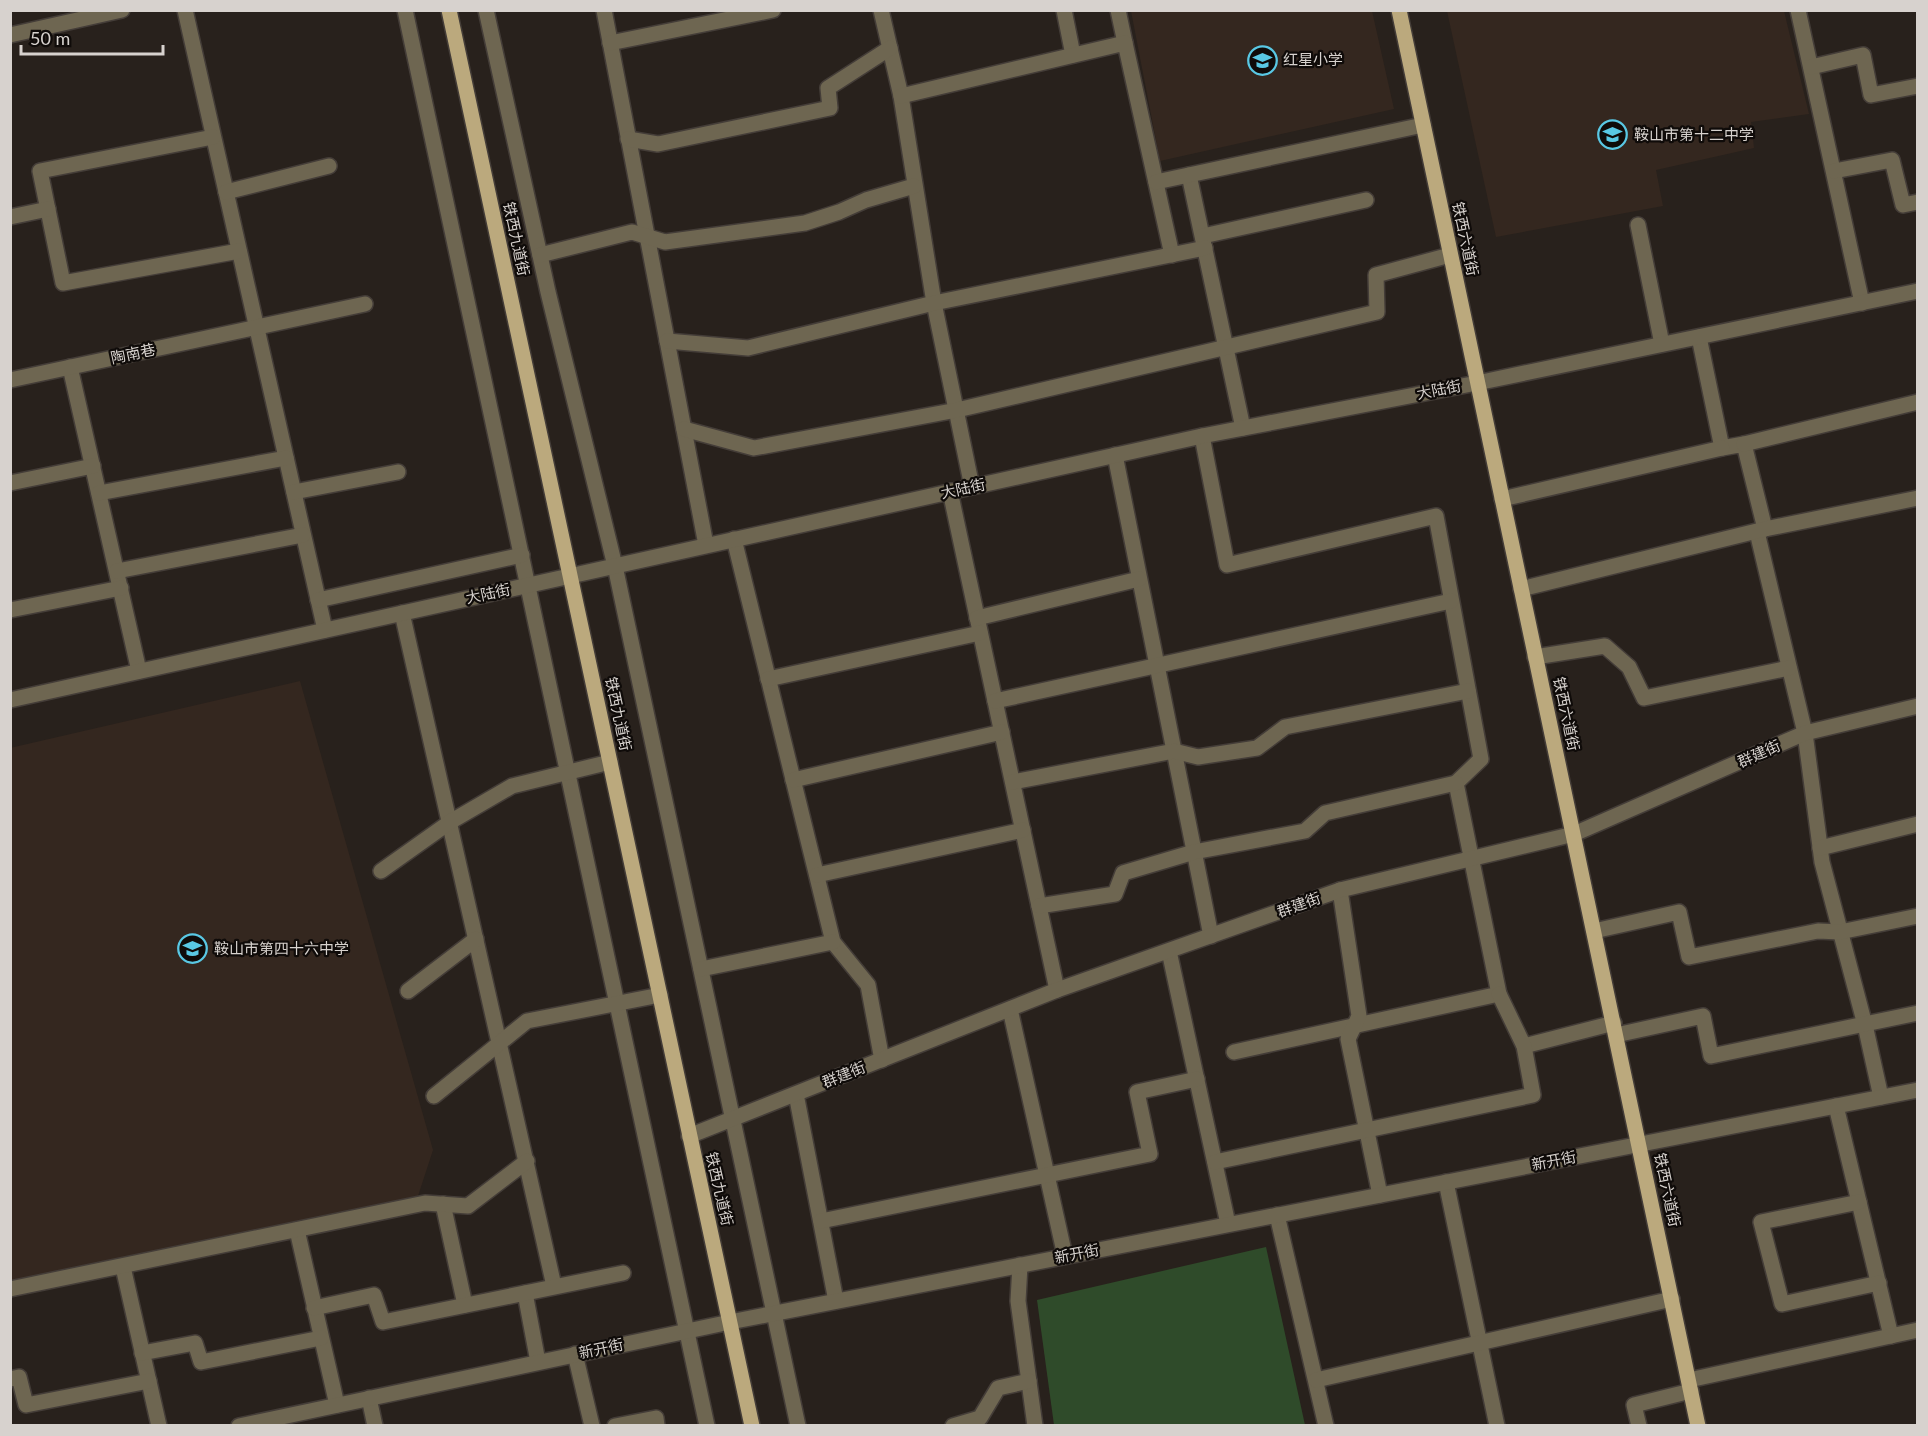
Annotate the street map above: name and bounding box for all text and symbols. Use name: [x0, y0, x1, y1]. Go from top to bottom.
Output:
scale bar: [21, 18, 164, 56]
text: 50 m: [30, 27, 70, 49]
school or university icon: 红星小学: [1246, 44, 1278, 76]
place label: 红星小学: [1283, 50, 1343, 68]
school or university icon: 鞍山市第十二中学: [1597, 119, 1629, 151]
place label: 鞍山市第十二中学: [1634, 125, 1754, 143]
street label: 铁西九道街: [500, 200, 534, 277]
street label: 铁西六道街: [1449, 200, 1483, 277]
street label: 陶南巷: [109, 340, 157, 367]
street label: 大陆街: [1415, 376, 1463, 402]
street label: 大陆街: [939, 475, 987, 502]
street label: 大陆街: [464, 580, 512, 607]
street label: 铁西九道街: [602, 675, 636, 752]
street label: 铁西六道街: [1550, 675, 1584, 752]
street label: 群建街: [1734, 736, 1783, 770]
street label: 群建街: [1274, 888, 1323, 920]
school or university icon: 鞍山市第四十六中学: [177, 933, 209, 965]
place label: 鞍山市第四十六中学: [214, 939, 349, 957]
street label: 群建街: [819, 1057, 868, 1091]
street label: 新开街: [1530, 1147, 1578, 1173]
street label: 铁西九道街: [703, 1150, 737, 1227]
street label: 铁西六道街: [1651, 1151, 1685, 1228]
street label: 新开街: [1053, 1240, 1101, 1266]
street label: 新开街: [577, 1335, 625, 1362]

